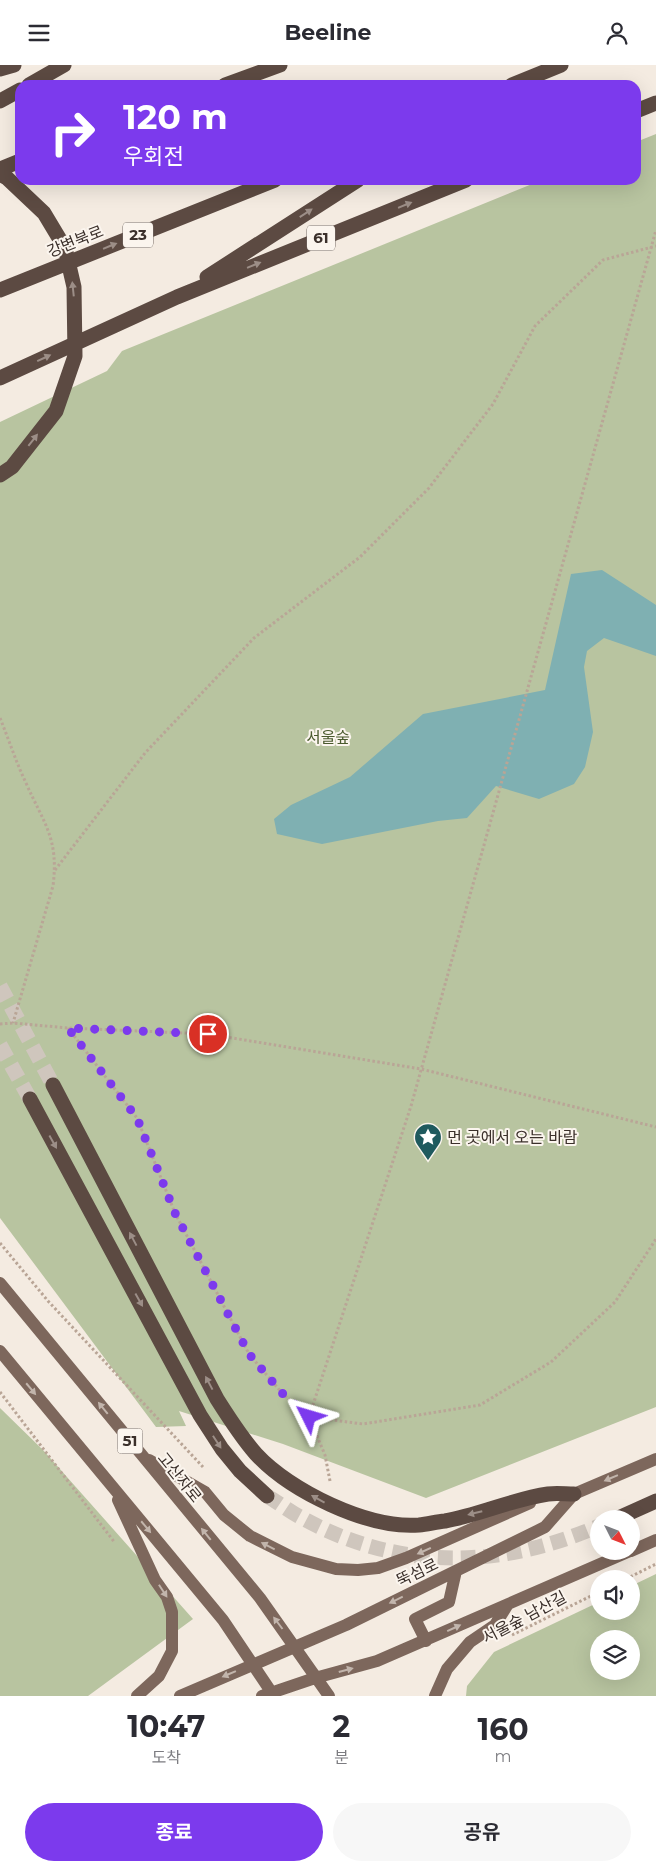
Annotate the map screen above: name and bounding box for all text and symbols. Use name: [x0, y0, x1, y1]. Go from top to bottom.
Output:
icon: menu: [25, 19, 53, 47]
text: Beeline: [284, 19, 372, 46]
icon: person: [603, 19, 631, 47]
text: 120 m: [123, 95, 228, 138]
icon: right: [40, 100, 105, 165]
text: 우회전: [123, 143, 184, 170]
one-way arrow: [398, 200, 412, 208]
one-way arrow: [299, 209, 313, 218]
street label: 강변북로: [44, 222, 106, 261]
road number: 23: [123, 223, 153, 247]
road number: 61: [307, 225, 335, 251]
one-way arrow: [103, 242, 118, 250]
one-way arrow: [247, 261, 261, 269]
one-way arrow: [69, 281, 77, 297]
one-way arrow: [37, 353, 51, 361]
one-way arrow: [28, 434, 39, 447]
park label: 서울숲: [306, 728, 350, 747]
pin: [187, 1013, 229, 1055]
icon: arrive: [194, 1020, 222, 1048]
place icon: 먼 곳에서 오는 바람: [413, 1122, 443, 1161]
place label: 먼 곳에서 오는 바람: [447, 1128, 578, 1147]
one-way arrow: [49, 1135, 57, 1149]
one-way arrow: [129, 1232, 137, 1246]
one-way arrow: [135, 1293, 143, 1307]
one-way arrow: [205, 1376, 213, 1390]
one-way arrow: [26, 1382, 37, 1395]
position arrow: [282, 1390, 334, 1442]
one-way arrow: [98, 1402, 109, 1415]
road number: 51: [118, 1429, 142, 1453]
one-way arrow: [213, 1436, 222, 1449]
street label: 고산자로: [154, 1448, 206, 1506]
one-way arrow: [604, 1475, 618, 1483]
one-way arrow: [311, 1495, 326, 1503]
one-way arrow: [468, 1509, 483, 1517]
north arrow: [590, 1510, 640, 1560]
map controls: [590, 1510, 640, 1680]
one-way arrow: [141, 1520, 152, 1533]
one-way arrow: [201, 1528, 212, 1540]
one-way arrow: [261, 1542, 276, 1550]
one-way arrow: [417, 1547, 431, 1555]
street label: 뚝섬로: [393, 1554, 441, 1591]
button: sound: [590, 1570, 640, 1620]
one-way arrow: [158, 1585, 167, 1598]
street label: 서울숲 남산길: [479, 1587, 570, 1648]
one-way arrow: [389, 1596, 403, 1604]
one-way arrow: [273, 1616, 283, 1630]
one-way arrow: [447, 1624, 461, 1632]
button: layers: [590, 1630, 640, 1680]
one-way arrow: [339, 1665, 354, 1673]
one-way arrow: [222, 1671, 236, 1679]
text: 10:47: [127, 1708, 205, 1745]
text: 2: [333, 1708, 350, 1745]
text: 160: [477, 1711, 529, 1748]
text: m: [495, 1747, 512, 1766]
text: 도착: [152, 1748, 181, 1767]
text: 분: [334, 1748, 349, 1767]
button: 종료: [25, 1803, 323, 1861]
button: 공유: [333, 1803, 631, 1861]

